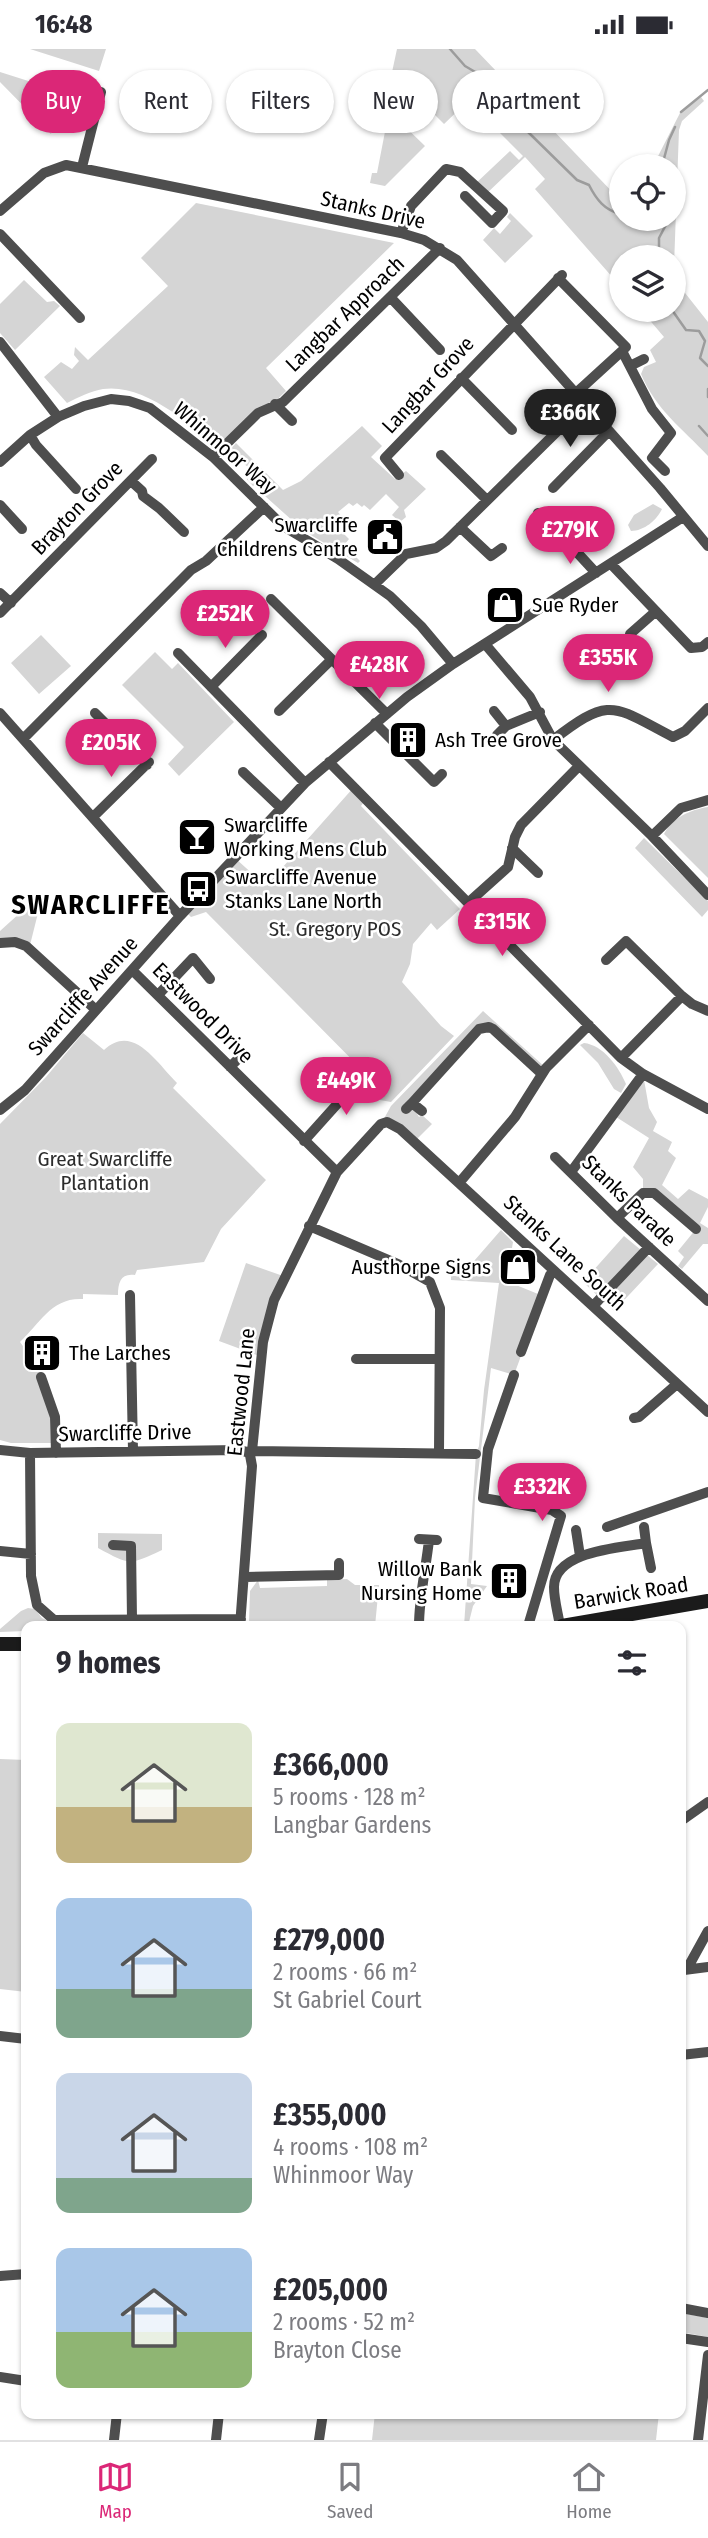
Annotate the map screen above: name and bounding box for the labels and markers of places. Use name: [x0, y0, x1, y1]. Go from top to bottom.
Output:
pin: £366K: [521, 389, 619, 449]
pin: £279K: [521, 507, 619, 566]
place label: Swarcliffe Childrens Centre: [217, 512, 358, 562]
public building icon: Swarcliffe Childrens Centre: [364, 516, 406, 558]
shop icon: Sue Ryder: [484, 584, 526, 626]
pin: £252K: [176, 591, 274, 650]
place label: Sue Ryder: [532, 592, 619, 618]
pin: £355K: [559, 635, 657, 694]
pin: £428K: [330, 641, 428, 701]
pin: £205K: [62, 719, 160, 779]
building icon: Ash Tree Grove: [387, 719, 429, 761]
place label: Ash Tree Grove: [435, 727, 562, 753]
place label: Swarcliffe Working Mens Club: [224, 812, 387, 862]
bar icon: Swarcliffe Working Mens Club: [176, 816, 218, 858]
place label: Swarcliffe Avenue Stanks Lane North: [225, 864, 382, 914]
bus stop icon: Swarcliffe Avenue Stanks Lane North: [177, 868, 219, 910]
pin: £315K: [453, 899, 551, 958]
pin: £449K: [297, 1058, 395, 1117]
shop icon: Austhorpe Signs: [497, 1246, 539, 1288]
place label: Austhorpe Signs: [352, 1254, 491, 1280]
building icon: The Larches: [21, 1332, 63, 1374]
place label: The Larches: [69, 1340, 171, 1366]
pin: £332K: [493, 1463, 591, 1523]
place label: Willow Bank Nursing Home: [361, 1556, 482, 1606]
building icon: Willow Bank Nursing Home: [488, 1560, 530, 1602]

